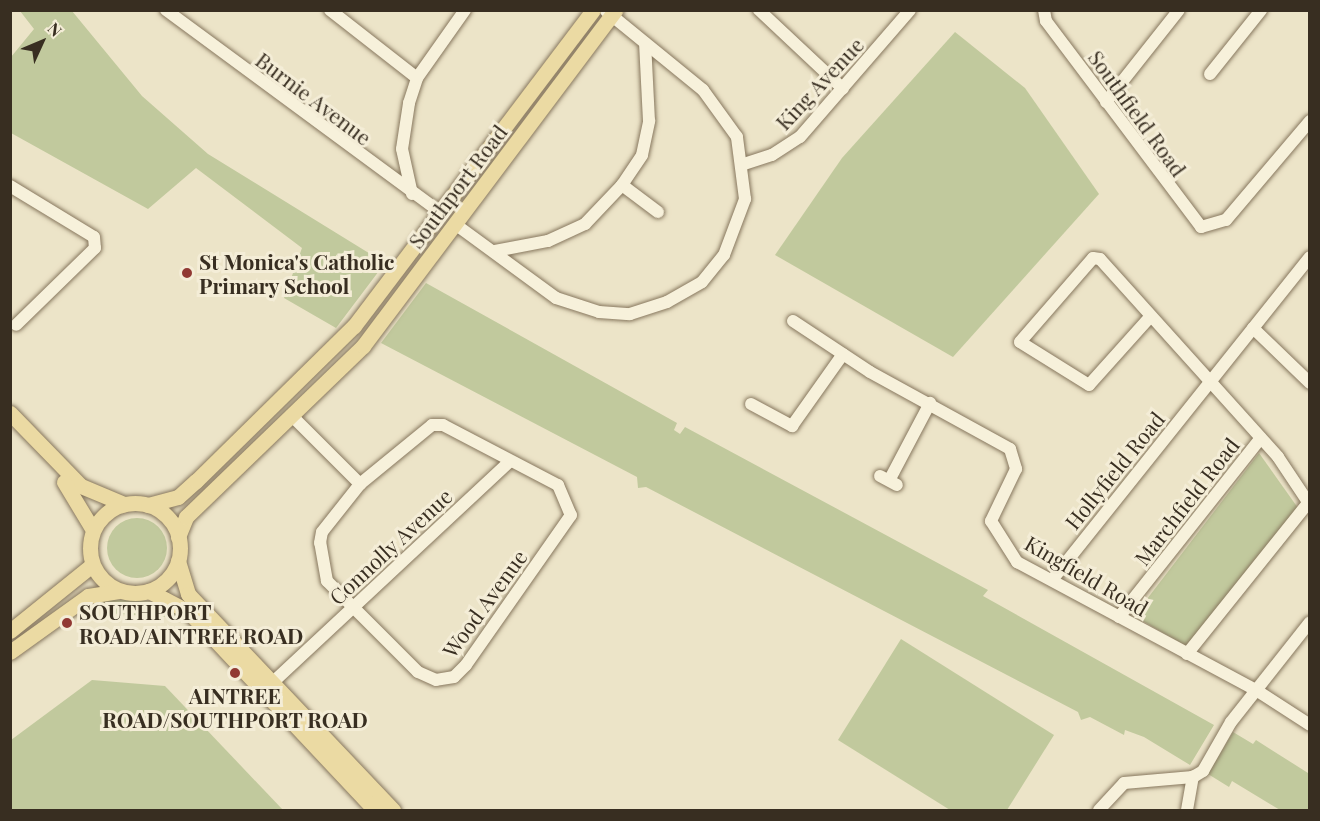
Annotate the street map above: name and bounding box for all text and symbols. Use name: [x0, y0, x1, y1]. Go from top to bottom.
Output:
north arrow: [12, 12, 72, 72]
text: N: [44, 18, 67, 41]
street label: King Avenue: [770, 31, 868, 135]
street label: Southfield Road: [1084, 45, 1192, 181]
street label: Burnie Avenue: [251, 46, 377, 150]
street label: Southport Road: [402, 119, 512, 253]
place label: St Monica's Catholic Primary School: [199, 248, 395, 298]
marker: St Monica's Catholic Primary School: [180, 266, 194, 280]
street label: Hollyfield Road: [1059, 406, 1169, 534]
street label: Marchfield Road: [1128, 432, 1244, 570]
street label: Connolly Avenue: [323, 482, 457, 610]
street label: Kingfield Road: [1021, 530, 1153, 620]
street label: Wood Avenue: [436, 544, 532, 662]
place label: SOUTHPORT ROAD/AINTREE ROAD: [79, 598, 303, 648]
marker: SOUTHPORT ROAD/AINTREE ROAD: [60, 616, 74, 630]
marker: AINTREE ROAD/SOUTHPORT ROAD: [228, 666, 242, 680]
place label: AINTREE ROAD/SOUTHPORT ROAD: [102, 682, 368, 732]

